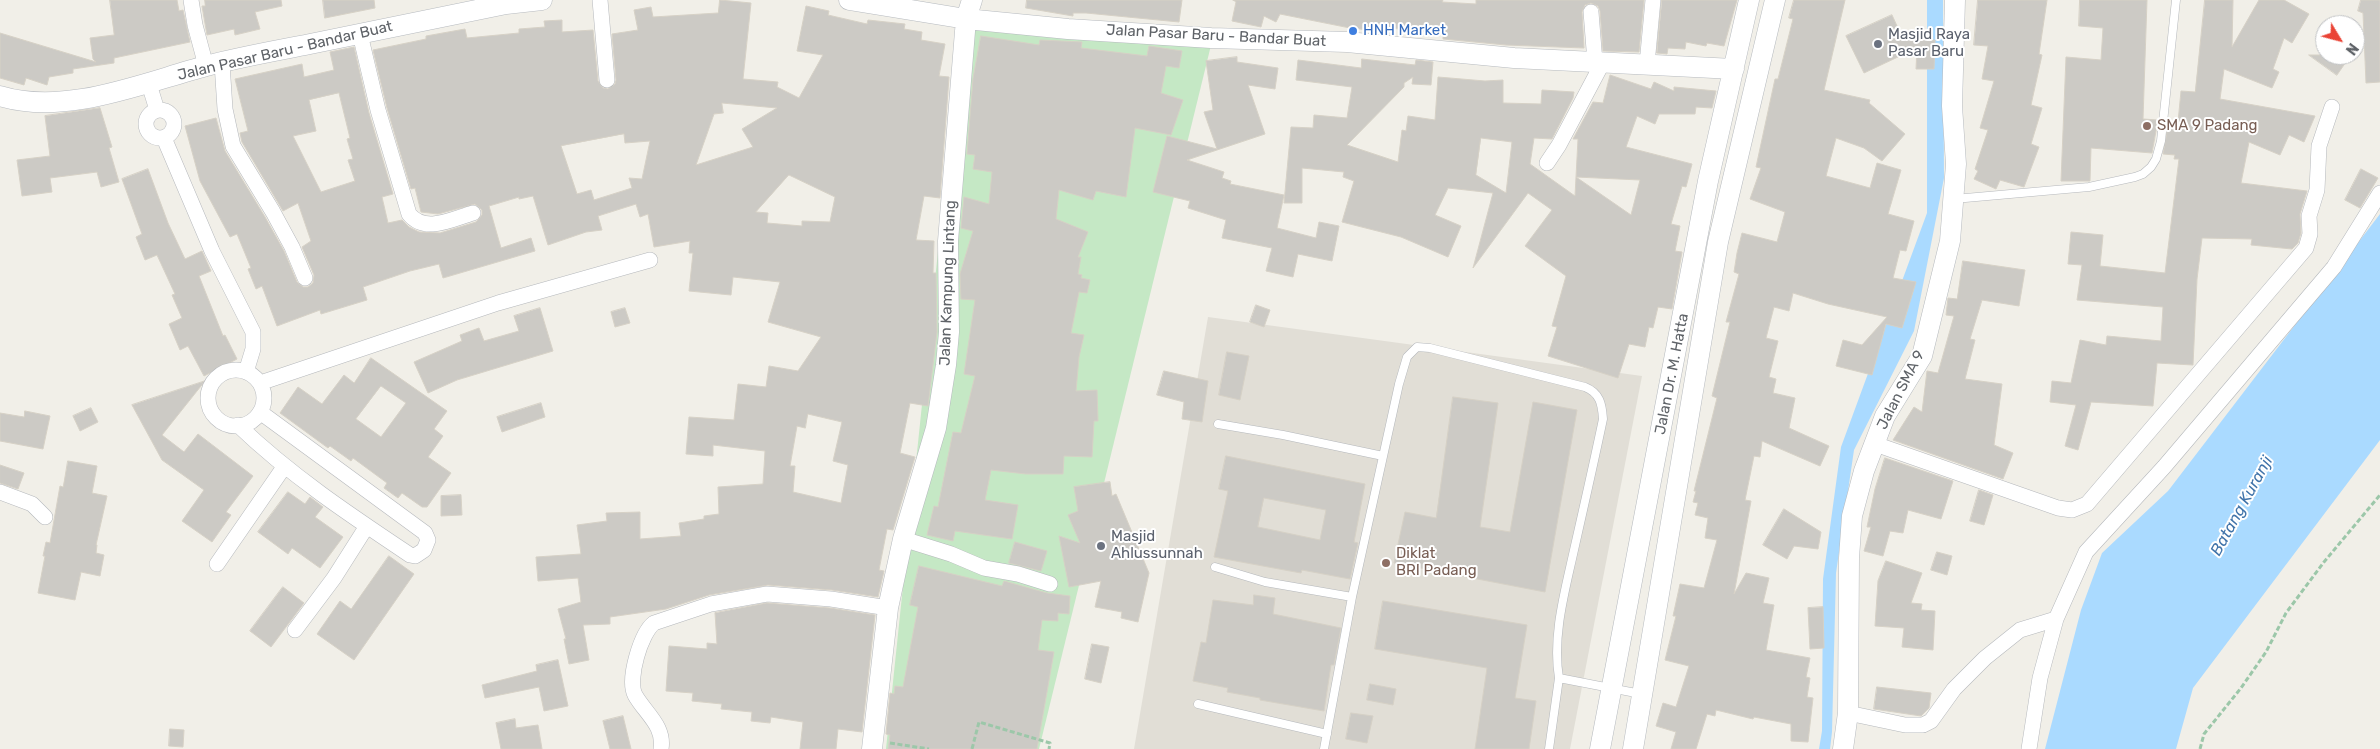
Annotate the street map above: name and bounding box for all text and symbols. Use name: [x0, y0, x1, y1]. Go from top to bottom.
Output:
north arrow: [2315, 15, 2365, 65]
street label: Jalan Pasar Baru - Bandar Buat: [176, 17, 394, 85]
street label: Jalan Pasar Baru - Bandar Buat: [1106, 21, 1326, 51]
place label: HNH Market: [1363, 22, 1446, 40]
marker: HNH Market: [1347, 25, 1359, 37]
place label: Masjid Raya Pasar Baru: [1888, 26, 1970, 61]
marker: Masjid Raya Pasar Baru: [1872, 38, 1884, 50]
text: N: [2342, 40, 2361, 58]
place label: SMA 9 Padang: [2157, 117, 2258, 135]
marker: SMA 9 Padang: [2141, 120, 2153, 132]
street label: Jalan Kampung Lintang: [936, 200, 960, 366]
street label: Jalan Dr. M. Hatta: [1651, 312, 1693, 436]
street label: Jalan SMA 9: [1873, 347, 1929, 433]
water label: Batang Kuranji: [2207, 453, 2277, 559]
place label: Masjid Ahlussunnah: [1111, 528, 1203, 563]
marker: Masjid Ahlussunnah: [1095, 540, 1107, 552]
place label: Diklat BRI Padang: [1396, 545, 1477, 580]
marker: Diklat BRI Padang: [1380, 557, 1392, 569]

